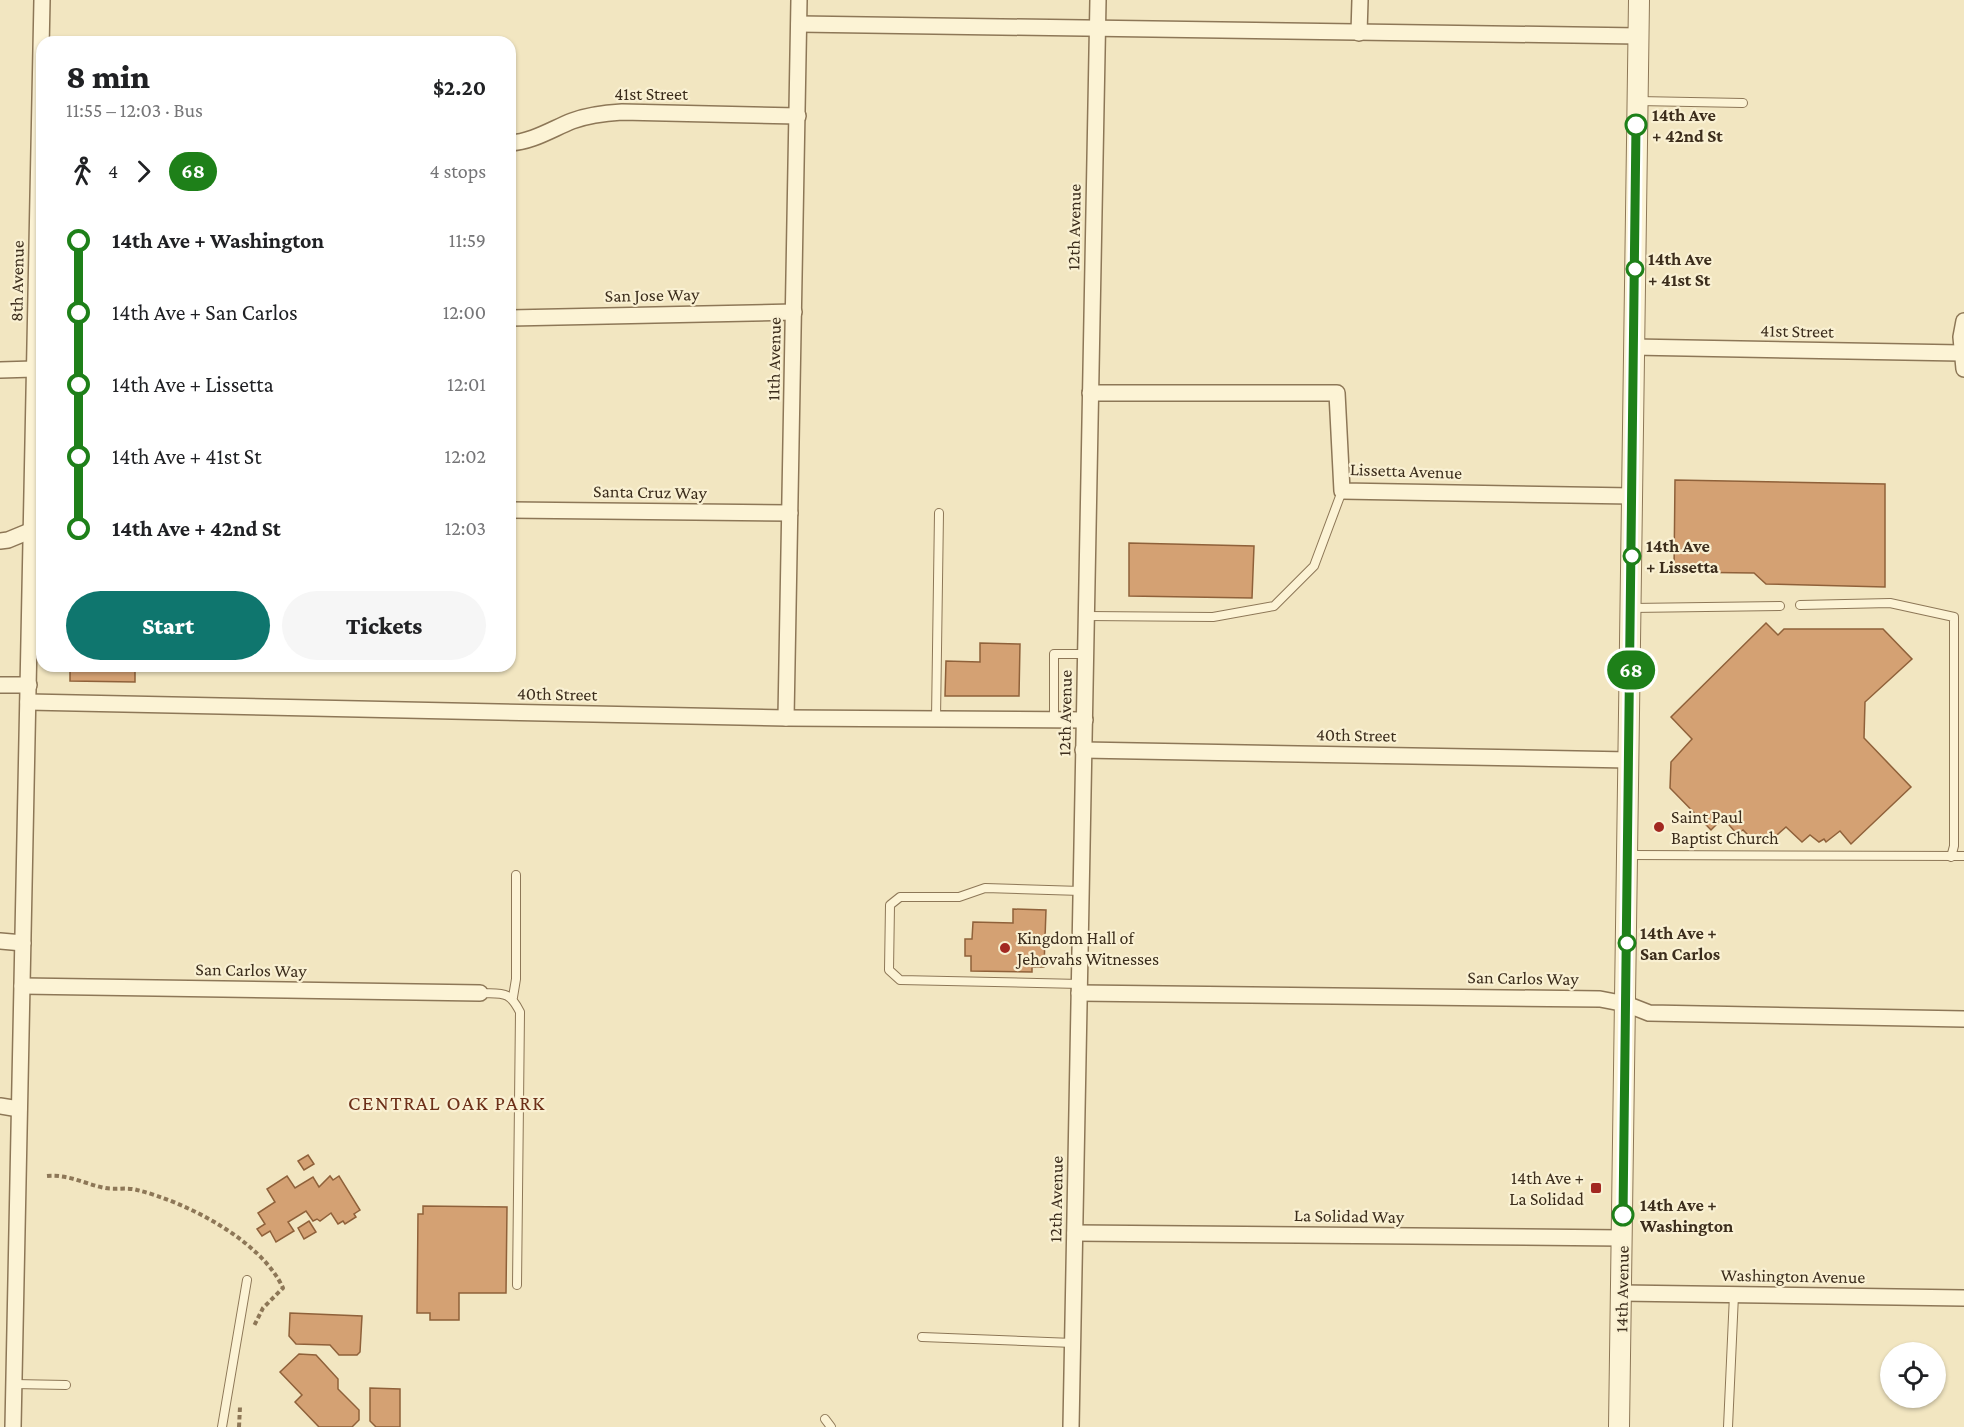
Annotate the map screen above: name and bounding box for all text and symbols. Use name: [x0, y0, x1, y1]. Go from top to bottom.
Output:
text: 8 min: [66, 58, 150, 95]
text: $2.20: [433, 75, 486, 100]
street label: 41st Street: [614, 84, 689, 104]
text: 11:55 – 12:03 · Bus: [66, 99, 203, 121]
place label: 14th Ave + 42nd St: [1652, 105, 1723, 146]
marker: 14th Ave + 42nd St: [1625, 114, 1647, 136]
icon: walk: [66, 155, 99, 188]
icon: forward: [127, 155, 160, 188]
text: 68: [181, 159, 205, 183]
text: 4: [108, 160, 118, 182]
text: 4 stops: [429, 160, 486, 182]
street label: 12th Avenue: [1063, 183, 1085, 270]
text: 14th Ave + Washington: [112, 228, 324, 253]
text: 11:59: [449, 229, 486, 251]
street label: 8th Avenue: [6, 240, 28, 322]
place label: 14th Ave + 41st St: [1648, 249, 1712, 290]
marker: 14th Ave + 41st St: [1626, 260, 1644, 278]
street label: San Jose Way: [604, 284, 700, 306]
text: 14th Ave + San Carlos: [112, 300, 298, 325]
text: 12:00: [443, 301, 486, 323]
street label: 11th Avenue: [763, 317, 785, 401]
street label: 41st Street: [1760, 320, 1835, 342]
text: 14th Ave + Lissetta: [112, 372, 274, 397]
text: 12:01: [447, 373, 486, 395]
text: 14th Ave + 41st St: [112, 444, 261, 469]
text: 12:02: [445, 445, 486, 467]
street label: Lissetta Avenue: [1350, 459, 1463, 483]
street label: Santa Cruz Way: [593, 481, 708, 503]
text: 14th Ave + 42nd St: [112, 516, 281, 541]
text: 12:03: [445, 517, 486, 539]
place label: 14th Ave + Lissetta: [1646, 536, 1719, 577]
marker: 14th Ave + Lissetta: [1623, 547, 1641, 565]
button: Start: [66, 591, 270, 660]
button: Tickets: [282, 591, 486, 660]
line badge: 68: [1604, 650, 1658, 690]
text: 68: [1619, 658, 1643, 682]
street label: 12th Avenue: [1054, 669, 1076, 756]
street label: 40th Street: [517, 683, 598, 705]
street label: 40th Street: [1316, 724, 1397, 746]
place label: Saint Paul Baptist Church: [1671, 807, 1779, 848]
marker: Saint Paul Baptist Church: [1652, 820, 1666, 834]
place label: 14th Ave + San Carlos: [1640, 923, 1720, 964]
place label: Kingdom Hall of Jehovahs Witnesses: [1015, 928, 1159, 969]
marker: 14th Ave + San Carlos: [1618, 934, 1636, 952]
marker: Kingdom Hall of Jehovahs Witnesses: [998, 941, 1012, 955]
street label: San Carlos Way: [195, 959, 308, 981]
street label: San Carlos Way: [1467, 967, 1580, 989]
district label: CENTRAL OAK PARK: [348, 1091, 546, 1115]
street label: 12th Avenue: [1045, 1155, 1067, 1242]
place label: 14th Ave + La Solidad: [1509, 1168, 1585, 1209]
marker: 14th Ave + La Solidad: [1589, 1181, 1603, 1195]
place label: 14th Ave + Washington: [1639, 1195, 1734, 1236]
marker: 14th Ave + Washington: [1612, 1204, 1634, 1226]
street label: La Solidad Way: [1294, 1205, 1405, 1227]
street label: 14th Avenue: [1611, 1245, 1633, 1333]
street label: Washington Avenue: [1720, 1265, 1866, 1287]
map controls: [1880, 1342, 1946, 1408]
button: locate: [1880, 1342, 1946, 1408]

